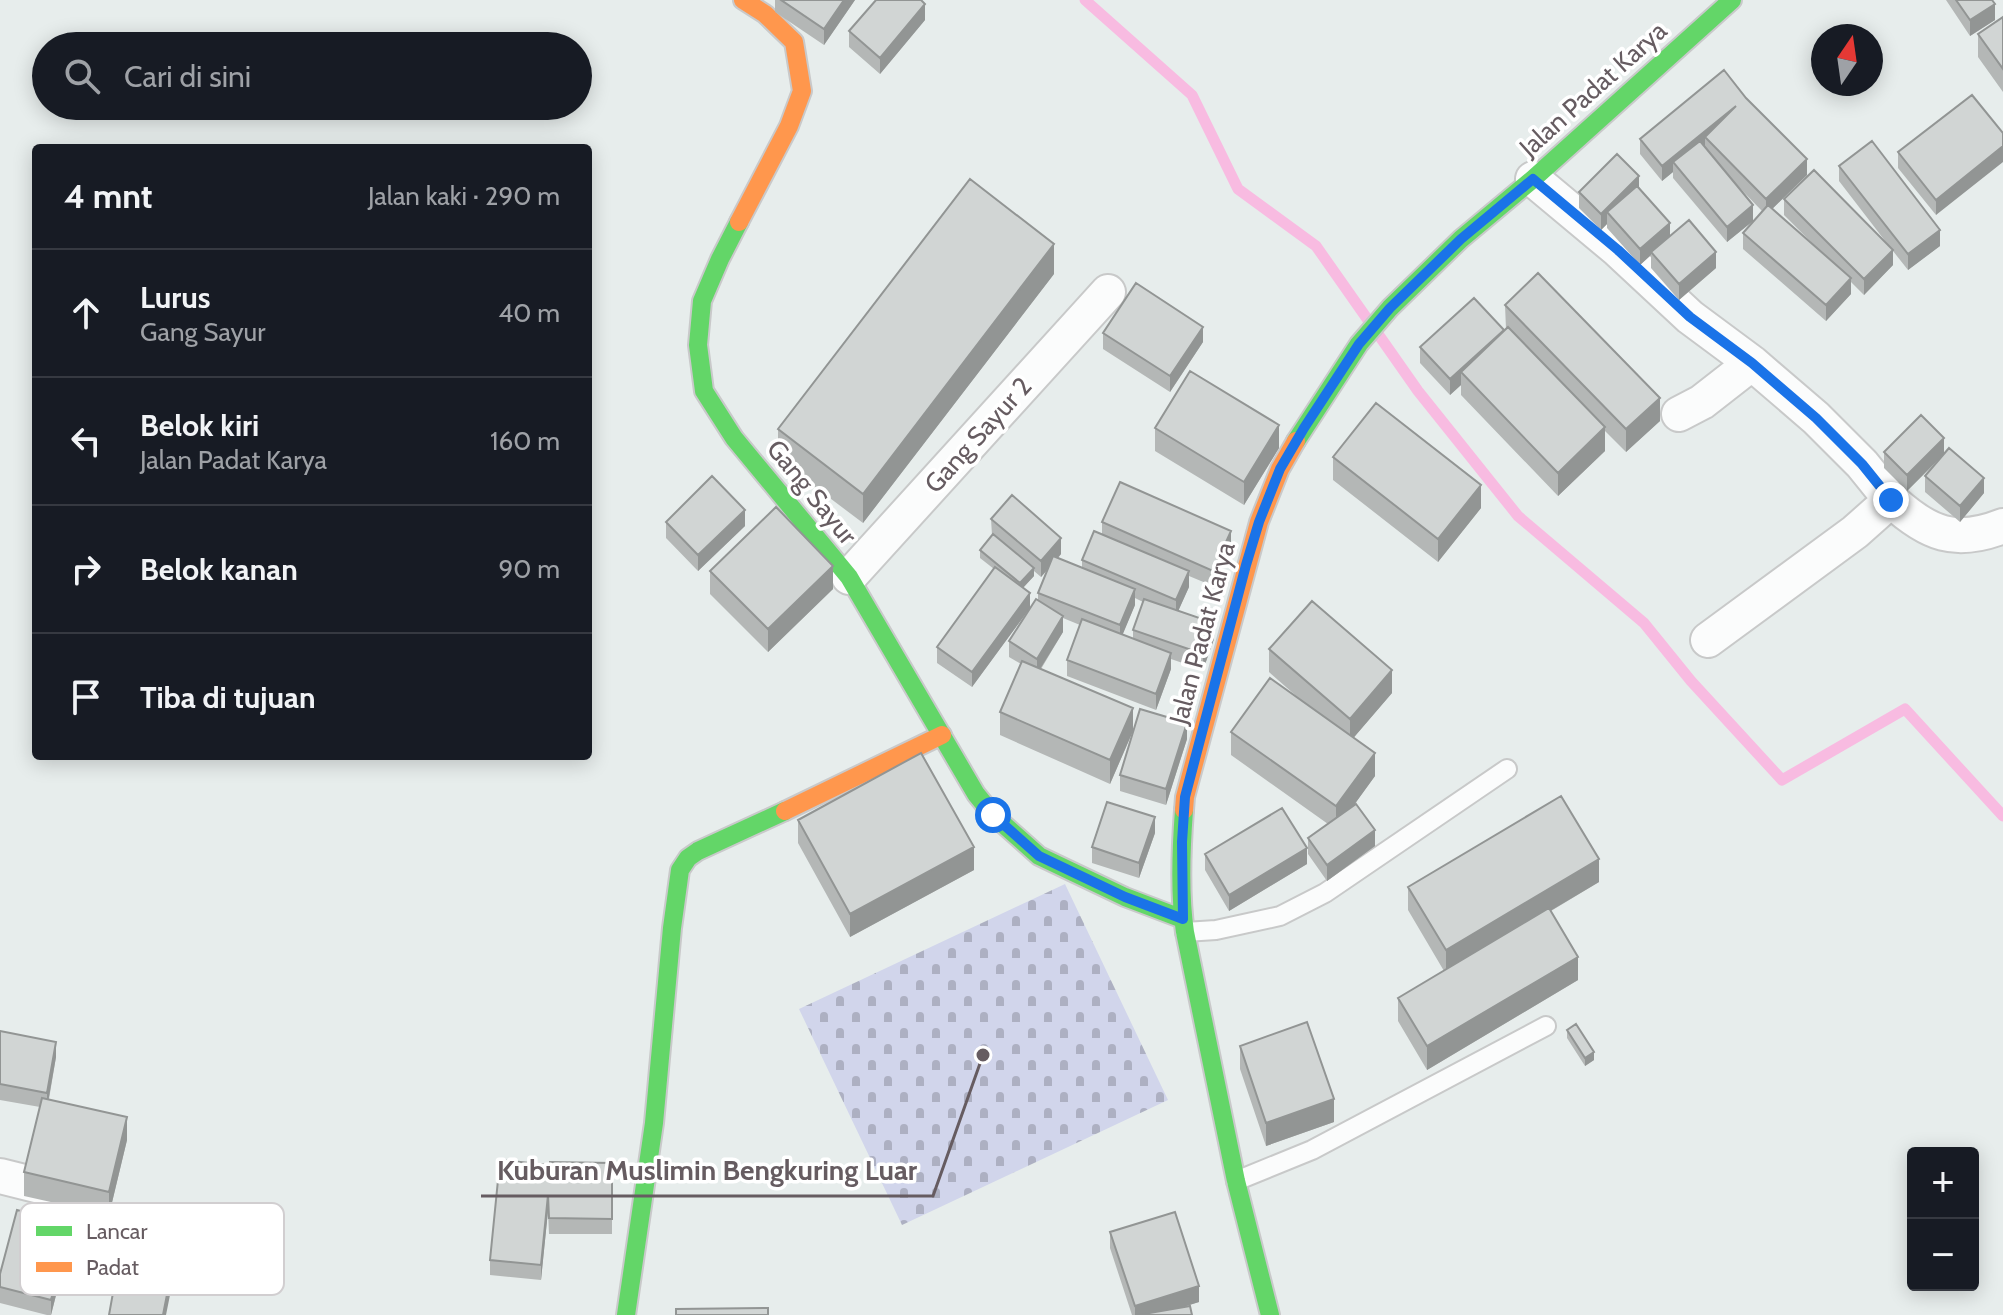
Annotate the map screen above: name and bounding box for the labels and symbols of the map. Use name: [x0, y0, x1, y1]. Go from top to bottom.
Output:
street label: Jalan Padat Karya: [1512, 14, 1674, 164]
north arrow: [1811, 24, 1883, 96]
street label: Gang Sayur 2: [918, 370, 1038, 500]
street label: Gang Sayur: [760, 433, 864, 551]
route end: [1873, 482, 1909, 518]
street label: Jalan Padat Karya: [1162, 538, 1242, 728]
route start: [975, 797, 1011, 833]
callout: Kuburan Muslimin Bengkuring Luar: [481, 1144, 933, 1196]
text: Kuburan Muslimin Bengkuring Luar: [497, 1153, 918, 1187]
legend: [20, 1203, 284, 1295]
text: Lancar: [86, 1218, 147, 1245]
text: Padat: [86, 1254, 139, 1281]

